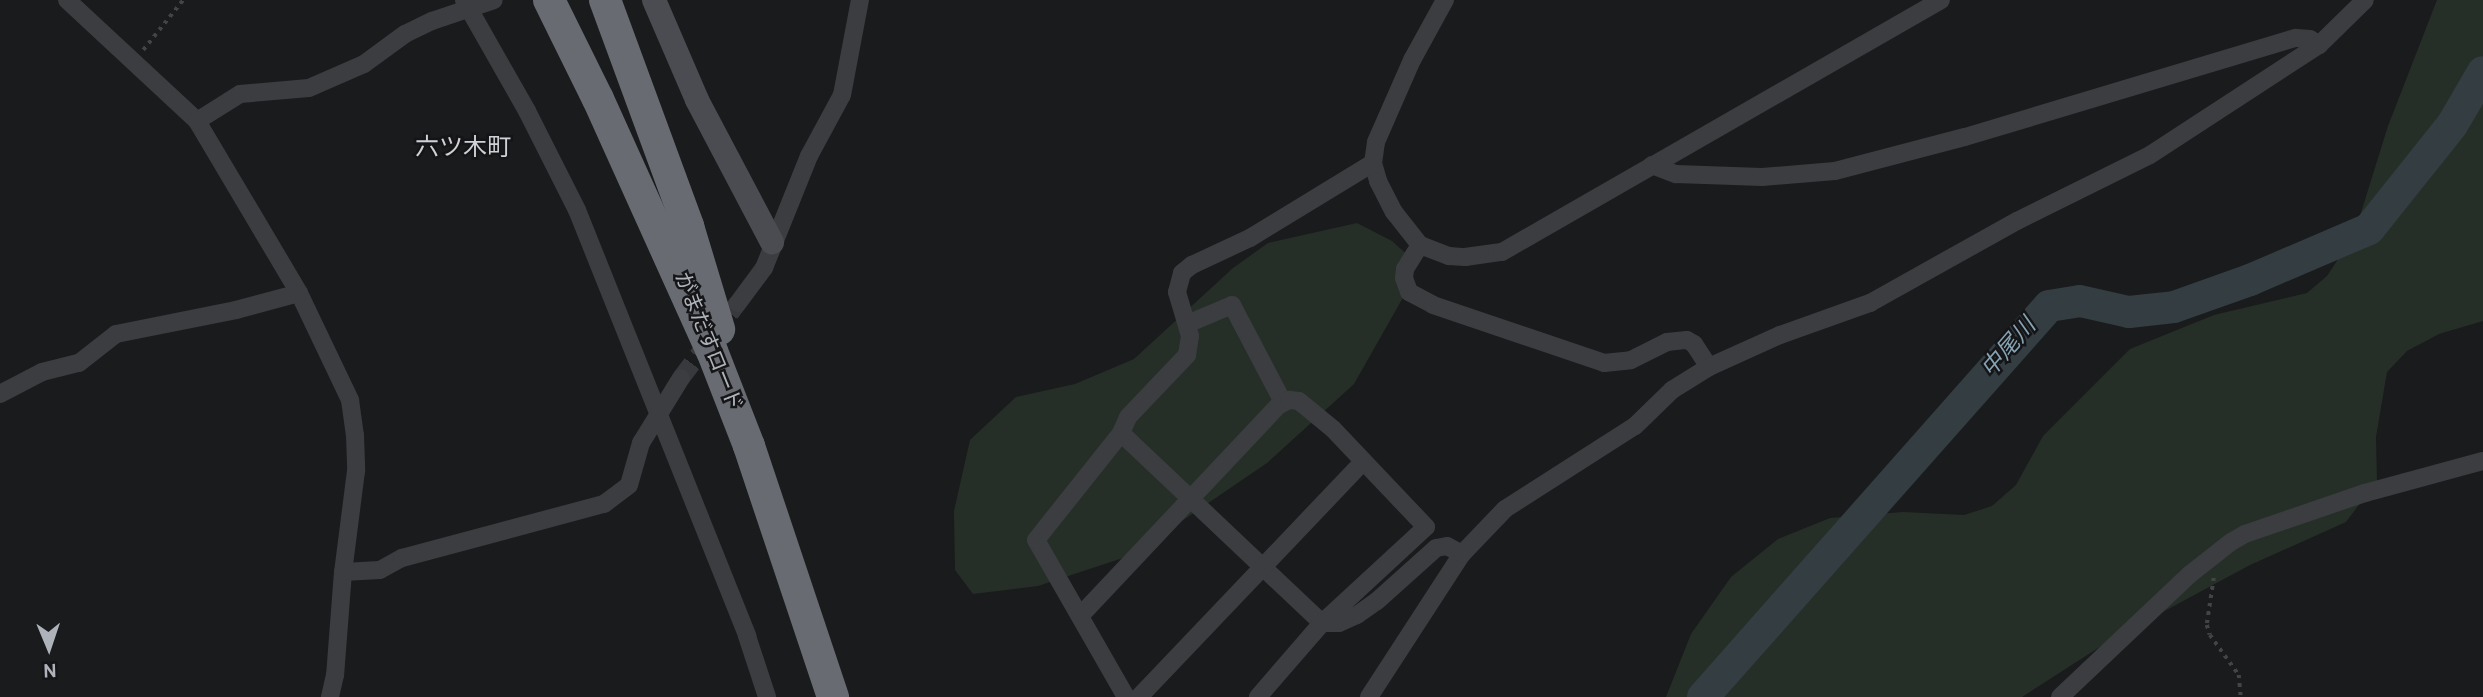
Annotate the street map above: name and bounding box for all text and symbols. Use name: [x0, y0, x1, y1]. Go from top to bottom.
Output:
district label: 六ツ木町: [415, 136, 511, 164]
street label: がまだすロード: [668, 269, 746, 415]
water label: 中尾川: [1977, 314, 2043, 384]
north arrow: [14, 613, 84, 683]
text: N: [42, 657, 57, 681]

